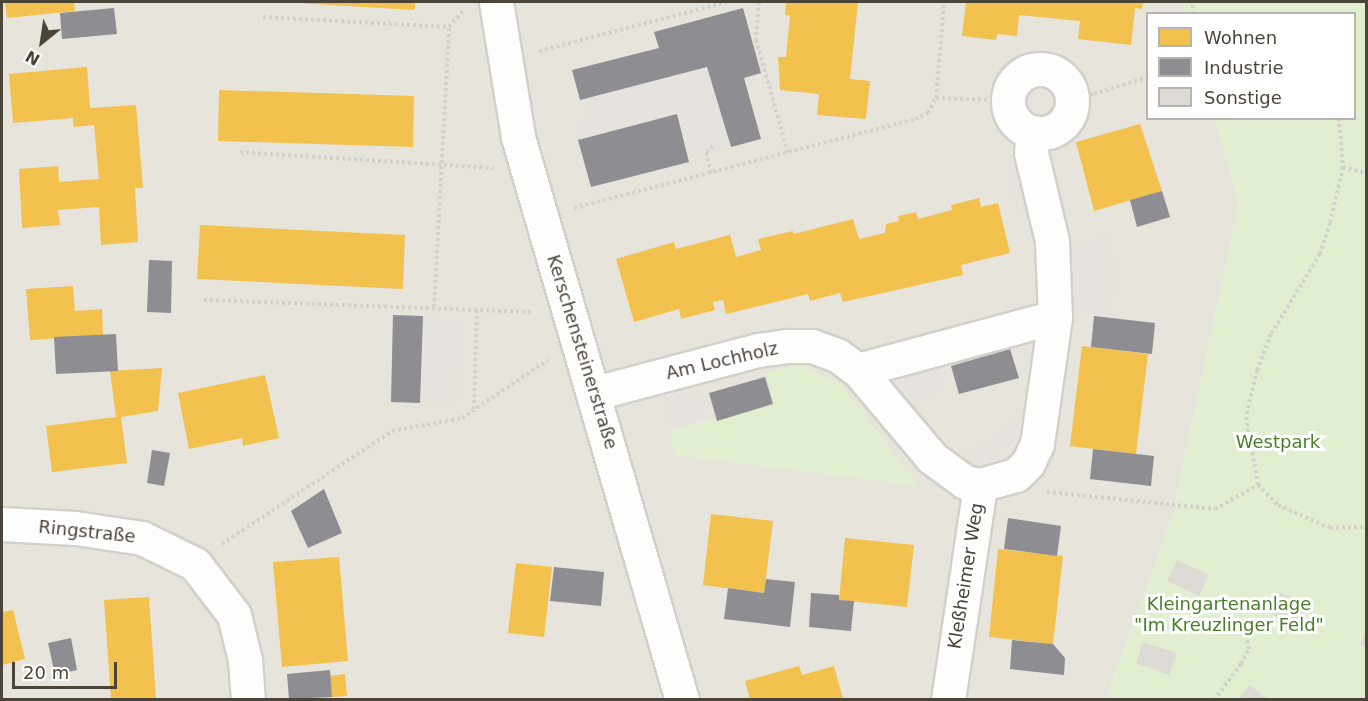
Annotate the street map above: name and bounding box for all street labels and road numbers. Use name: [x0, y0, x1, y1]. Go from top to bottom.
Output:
street label: Kerschensteinerstraße: [542, 252, 622, 452]
street label: Am Lochholz: [664, 338, 780, 384]
street label: Kleßheimer Weg: [944, 501, 988, 651]
street label: Ringstraße: [37, 516, 137, 548]

